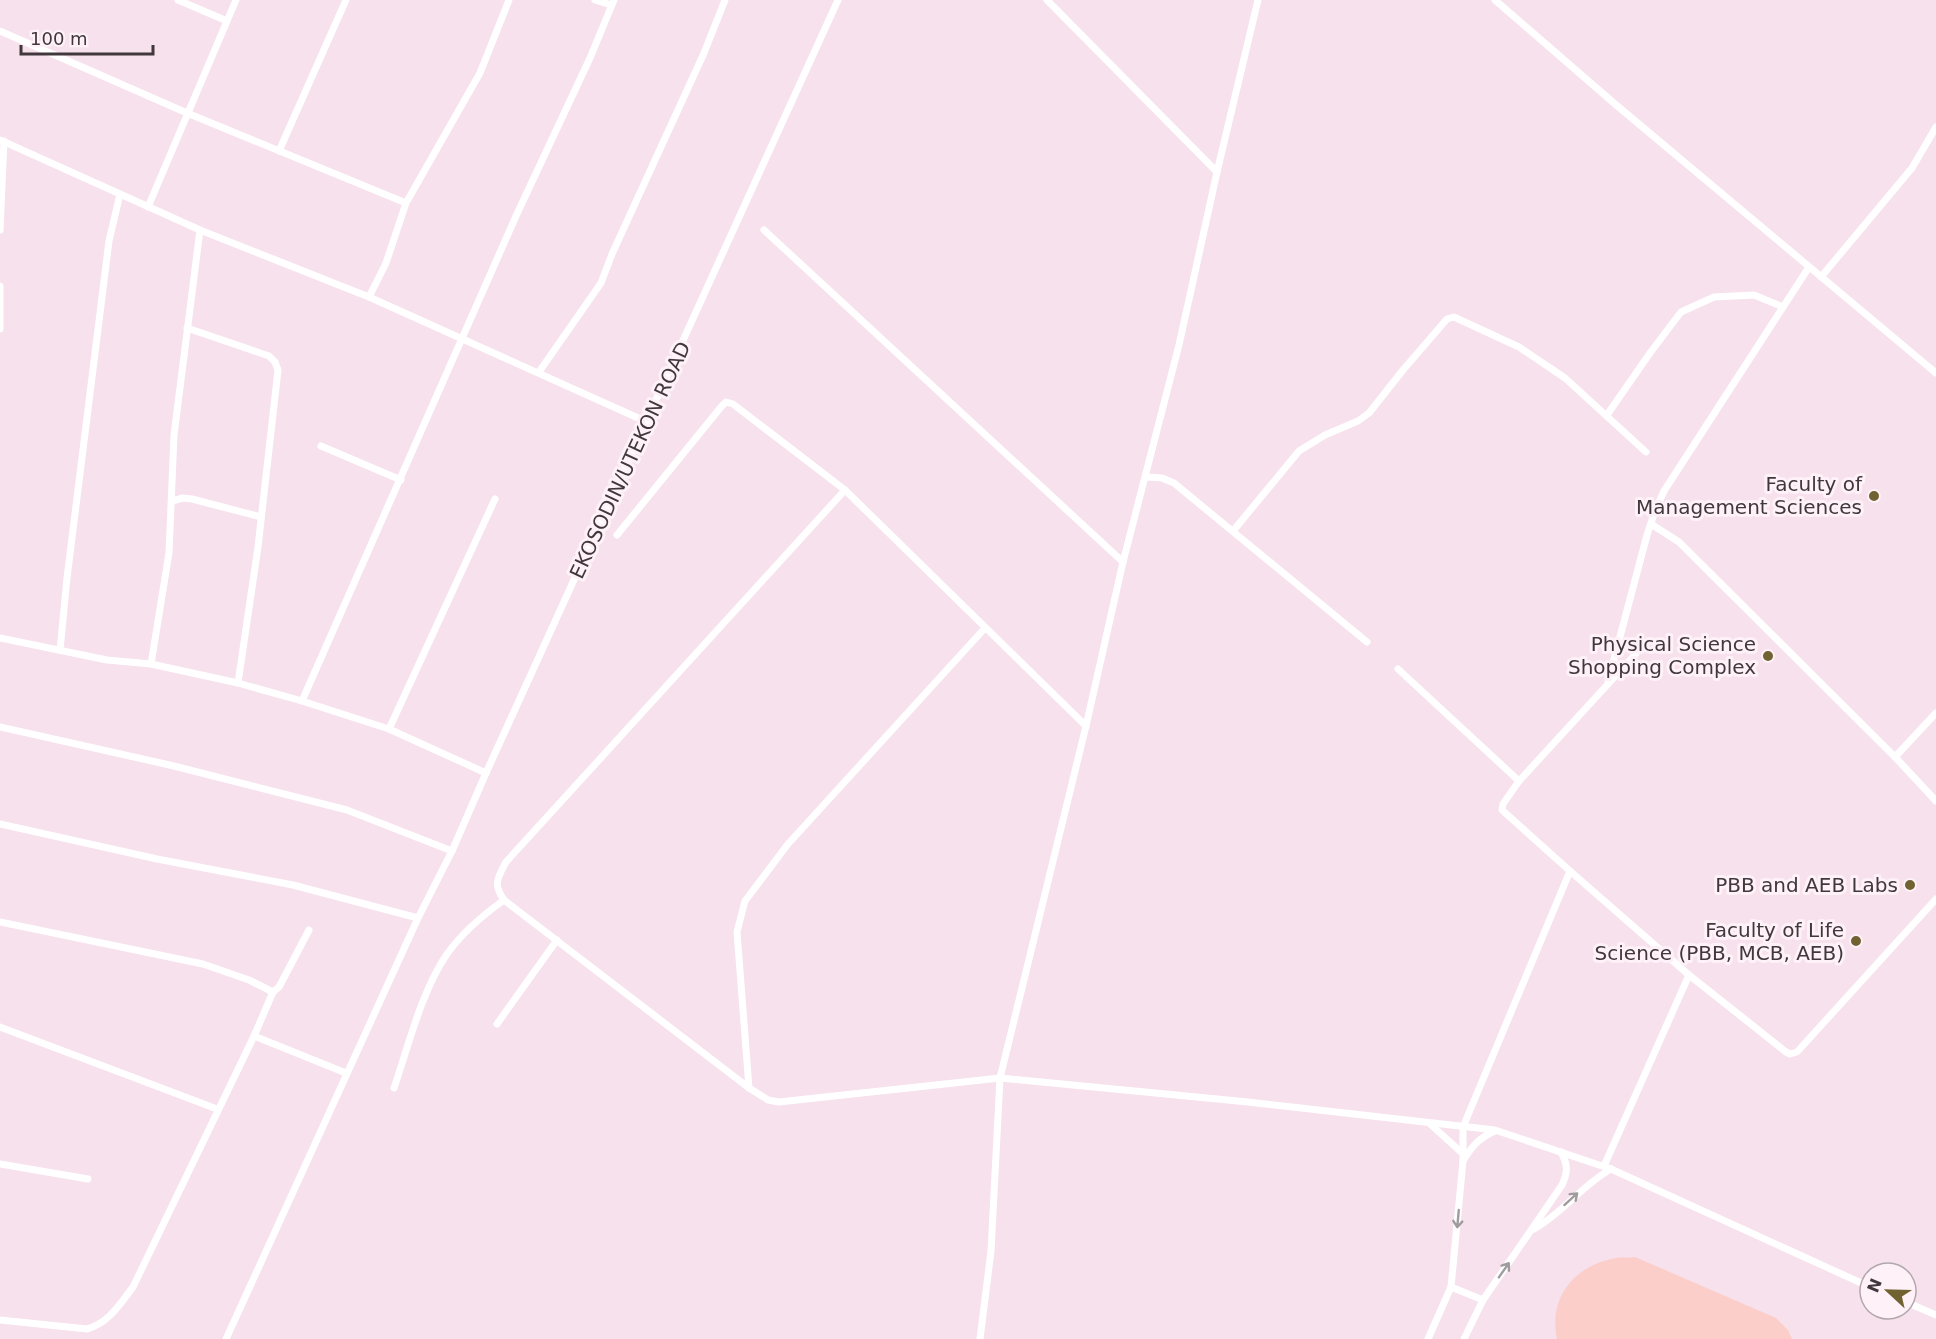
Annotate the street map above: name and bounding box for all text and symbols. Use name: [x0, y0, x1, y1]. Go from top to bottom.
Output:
scale bar: [21, 18, 153, 56]
text: 100 m: [30, 28, 88, 49]
street label: EKOSODIN/UTEKON ROAD: [564, 338, 696, 582]
place label: Faculty of Management Sciences: [1636, 472, 1863, 519]
marker: Faculty of Management Sciences: [1867, 489, 1881, 503]
place label: Physical Science Shopping Complex: [1568, 632, 1756, 679]
marker: Physical Science Shopping Complex: [1761, 649, 1775, 663]
place label: PBB and AEB Labs: [1715, 873, 1898, 897]
marker: PBB and AEB Labs: [1903, 878, 1917, 892]
place label: Faculty of Life Science (PBB, MCB, AEB): [1595, 918, 1844, 965]
marker: Faculty of Life Science (PBB, MCB, AEB): [1849, 934, 1863, 948]
one-way arrow: [1564, 1192, 1579, 1206]
one-way arrow: [1452, 1208, 1463, 1228]
north arrow: [1858, 1261, 1918, 1321]
one-way arrow: [1498, 1263, 1510, 1279]
text: N: [1863, 1276, 1886, 1295]

